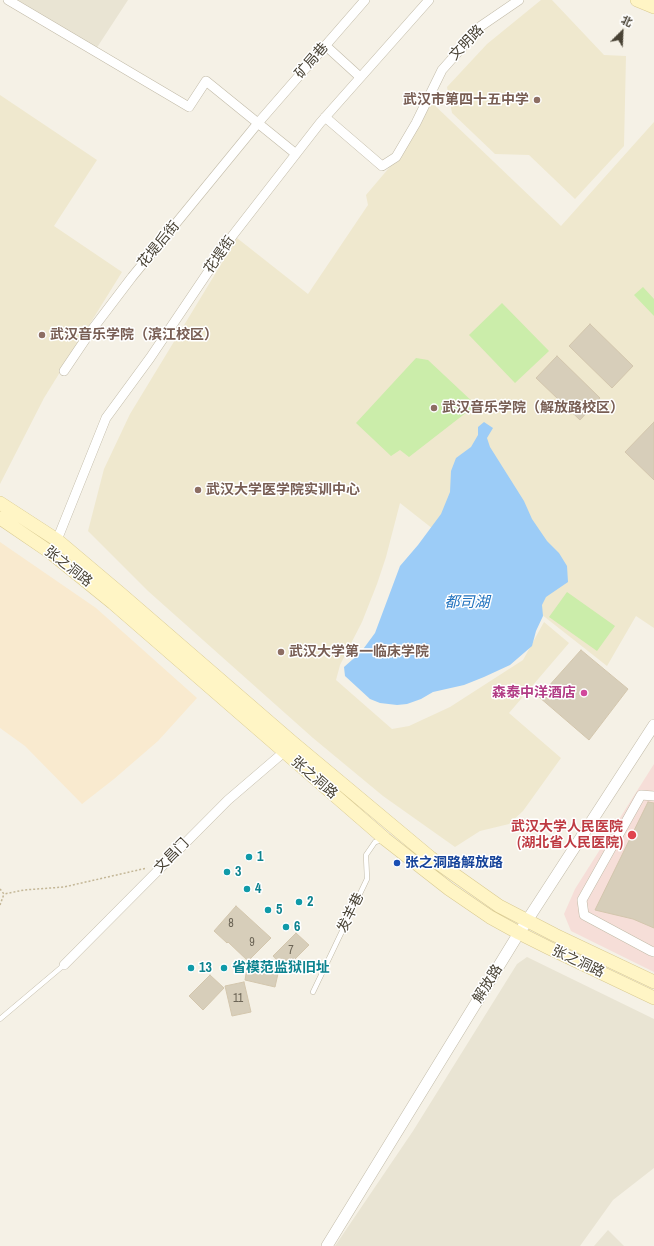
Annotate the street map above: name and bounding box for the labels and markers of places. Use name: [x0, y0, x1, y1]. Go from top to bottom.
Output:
place label: 武汉市第四十五中学: [403, 92, 529, 108]
marker: 武汉市第四十五中学: [532, 95, 542, 105]
place label: 武汉音乐学院（滨江校区）: [50, 327, 218, 343]
marker: 武汉音乐学院（滨江校区）: [37, 330, 47, 340]
place label: 武汉音乐学院（解放路校区）: [442, 400, 624, 416]
marker: 武汉音乐学院（解放路校区）: [429, 403, 439, 413]
place label: 武汉大学医学院实训中心: [206, 482, 360, 498]
marker: 武汉大学医学院实训中心: [193, 485, 203, 495]
place label: 武汉大学第一临床学院: [289, 644, 429, 660]
marker: 武汉大学第一临床学院: [276, 647, 286, 657]
place label: 森泰中洋酒店: [492, 685, 576, 701]
marker: 森泰中洋酒店: [579, 688, 589, 698]
place label: 武汉大学人民医院 (湖北省人民医院): [511, 819, 623, 852]
marker: 武汉大学人民医院 (湖北省人民医院): [626, 829, 638, 841]
place label: 1: [257, 849, 263, 865]
marker: 1: [244, 852, 254, 862]
place label: 张之洞路解放路: [405, 855, 503, 871]
marker: 张之洞路解放路: [392, 858, 402, 868]
place label: 3: [235, 864, 241, 880]
marker: 3: [222, 867, 232, 877]
place label: 4: [255, 881, 261, 897]
marker: 4: [242, 884, 252, 894]
place label: 2: [307, 894, 313, 910]
marker: 2: [294, 897, 304, 907]
place label: 5: [276, 902, 282, 918]
marker: 5: [263, 905, 273, 915]
place label: 6: [294, 919, 300, 935]
marker: 6: [281, 922, 291, 932]
place label: 13: [199, 960, 212, 976]
place label: 省模范监狱旧址: [232, 960, 330, 976]
marker: 13: [186, 963, 196, 973]
marker: 省模范监狱旧址: [219, 963, 229, 973]

